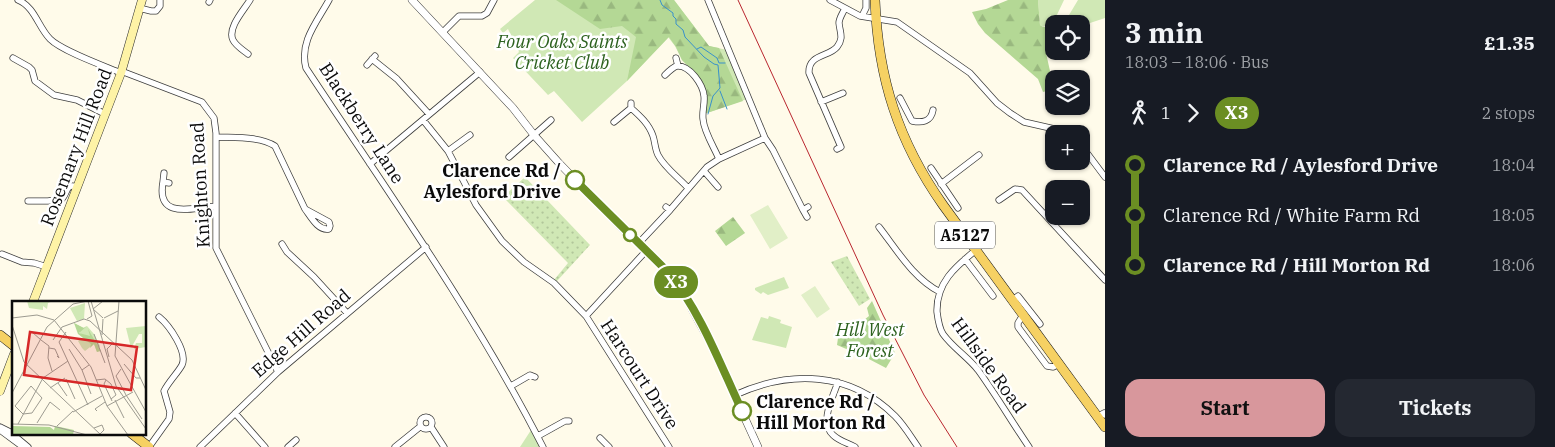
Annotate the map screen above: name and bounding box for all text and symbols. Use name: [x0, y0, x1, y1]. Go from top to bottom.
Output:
text: 3 min: [1125, 14, 1203, 51]
map controls: [1045, 15, 1090, 225]
button: locate: [1045, 15, 1090, 60]
park label: Four Oaks Saints Cricket Club: [496, 30, 628, 74]
text: £1.35: [1484, 31, 1535, 55]
text: 18:03 – 18:06 · Bus: [1125, 52, 1269, 72]
street label: Blackberry Lane: [314, 58, 410, 188]
street label: Rosemary Hill Road: [35, 65, 117, 229]
button: layers: [1045, 70, 1090, 115]
icon: walk: [1125, 99, 1153, 127]
icon: forward: [1179, 99, 1207, 127]
text: X3: [1225, 101, 1249, 124]
text: 1: [1161, 103, 1171, 123]
text: 2 stops: [1482, 103, 1535, 123]
street label: Knighton Road: [185, 122, 215, 248]
button: +: [1045, 125, 1090, 170]
text: Clarence Rd / Aylesford Drive: [1163, 153, 1438, 177]
text: 18:04: [1492, 155, 1535, 175]
place label: Clarence Rd / Aylesford Drive: [424, 159, 561, 203]
marker: Clarence Rd / Aylesford Drive: [565, 170, 585, 190]
button: −: [1045, 180, 1090, 225]
text: Clarence Rd / White Farm Rd: [1163, 203, 1420, 227]
text: 18:05: [1492, 205, 1535, 225]
road number: A5127: [935, 222, 995, 248]
unlabelled marker: [623, 228, 637, 242]
text: Clarence Rd / Hill Morton Rd: [1163, 253, 1430, 277]
text: 18:06: [1492, 255, 1535, 275]
line badge: X3: [654, 266, 698, 298]
text: X3: [664, 270, 688, 293]
street label: Edge Hill Road: [247, 284, 355, 382]
inset map: [12, 301, 146, 434]
street label: Hillside Road: [947, 313, 1031, 417]
street label: Harcourt Drive: [596, 315, 684, 433]
park label: Hill West Forest: [835, 318, 905, 362]
button: Start: [1125, 379, 1325, 437]
button: Tickets: [1335, 379, 1535, 437]
place label: Clarence Rd / Hill Morton Rd: [756, 390, 886, 434]
marker: Clarence Rd / Hill Morton Rd: [732, 401, 752, 421]

